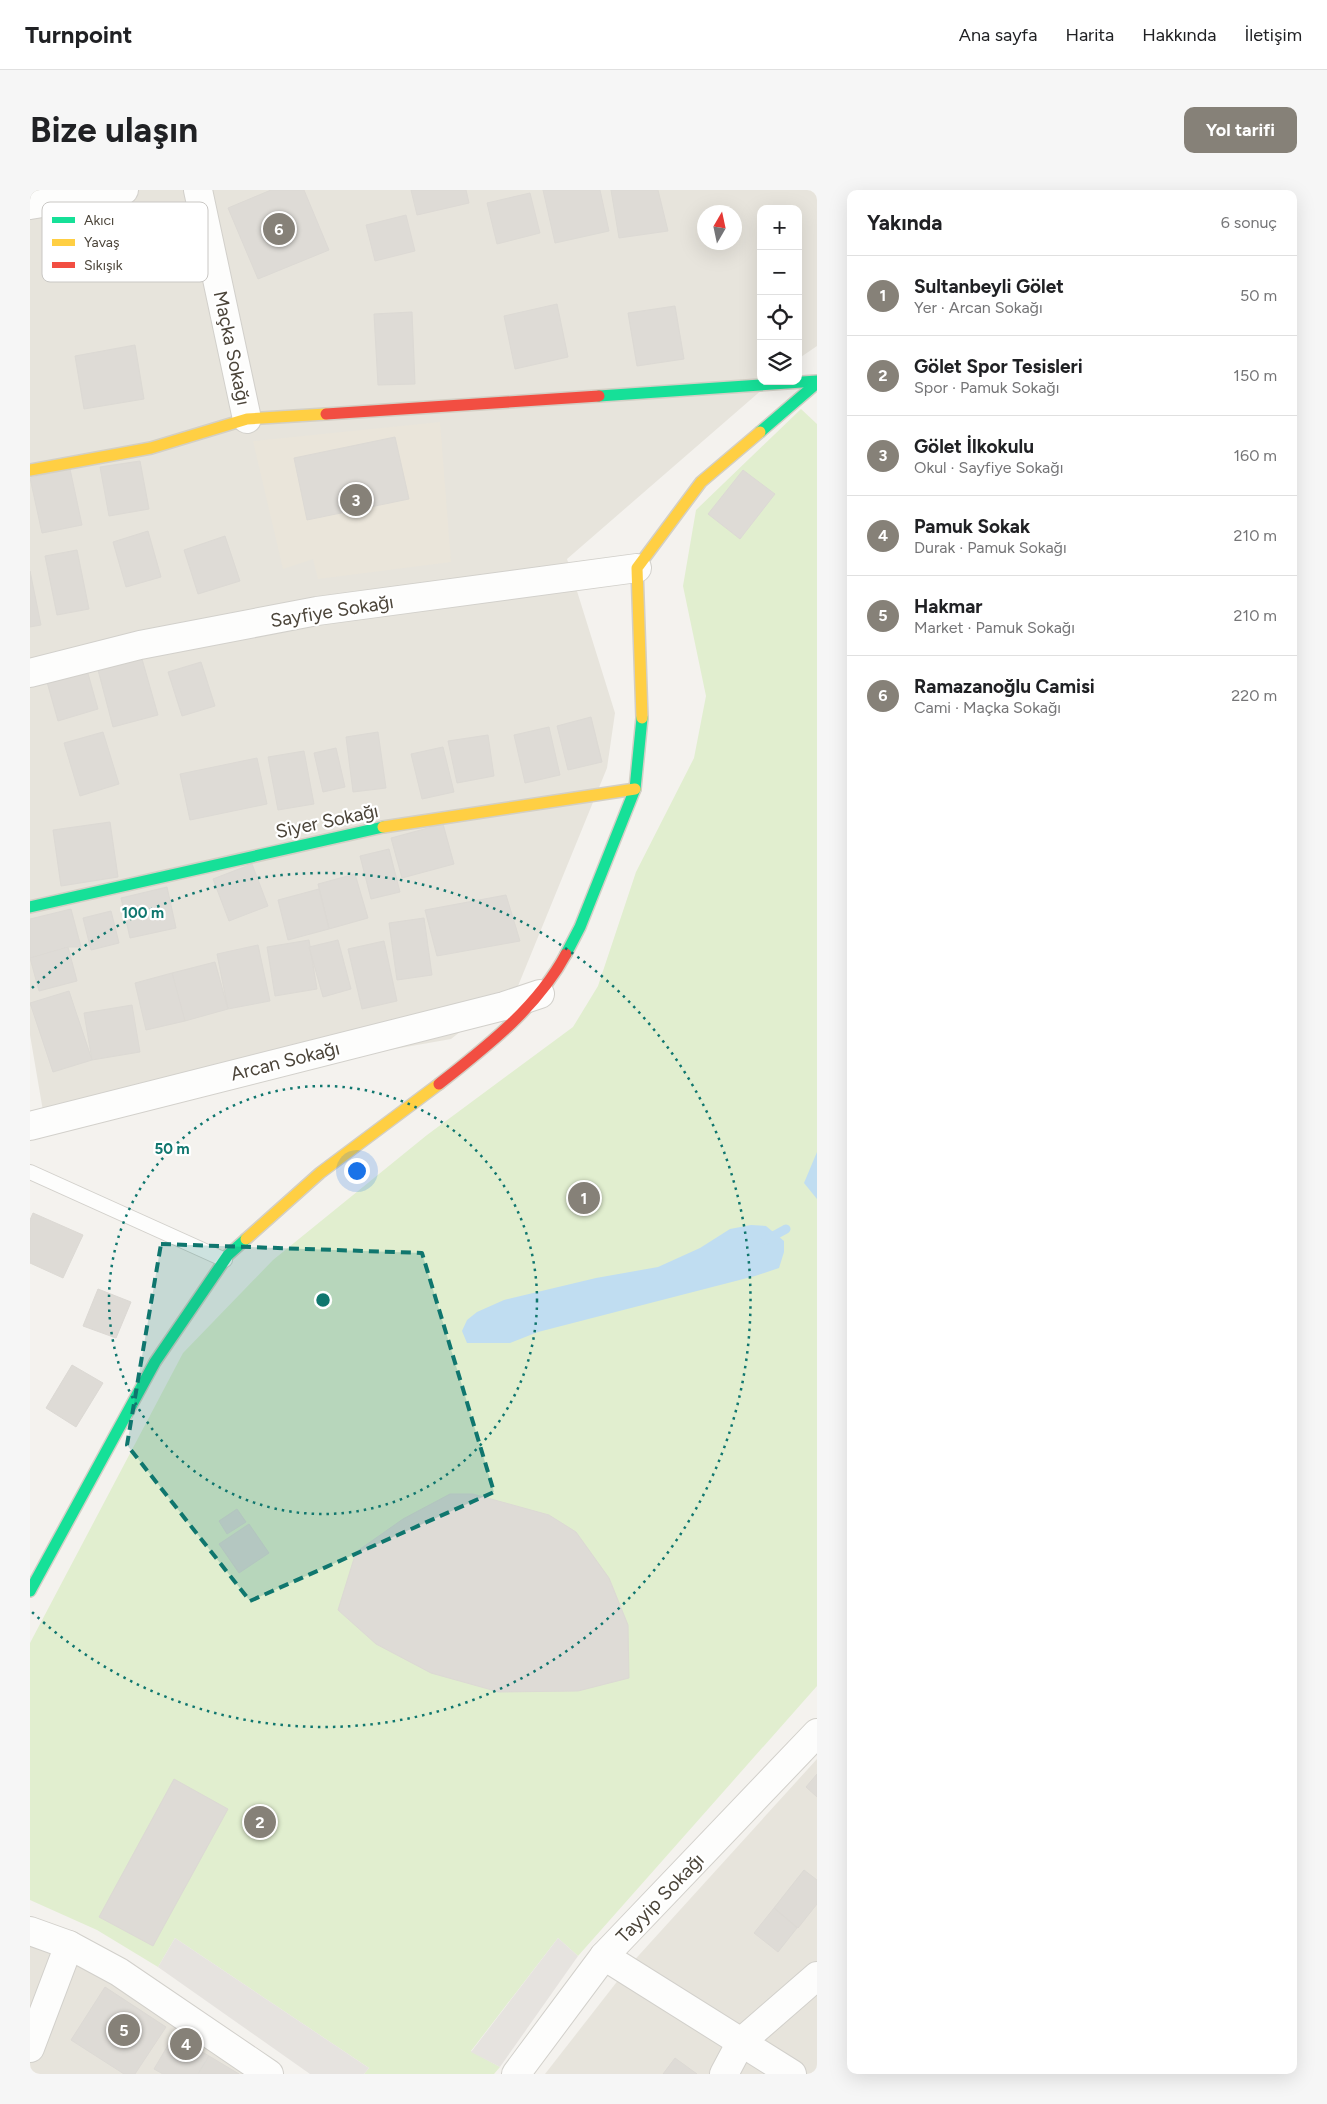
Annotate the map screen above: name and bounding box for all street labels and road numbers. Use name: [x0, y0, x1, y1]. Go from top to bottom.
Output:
street label: Maçka Sokağı: [209, 289, 255, 407]
street label: Sayfiye Sokağı: [269, 590, 395, 632]
street label: Siyer Sokağı: [274, 799, 380, 843]
street label: Arcan Sokağı: [228, 1036, 342, 1086]
street label: Tayyip Sokağı: [611, 1848, 709, 1948]

